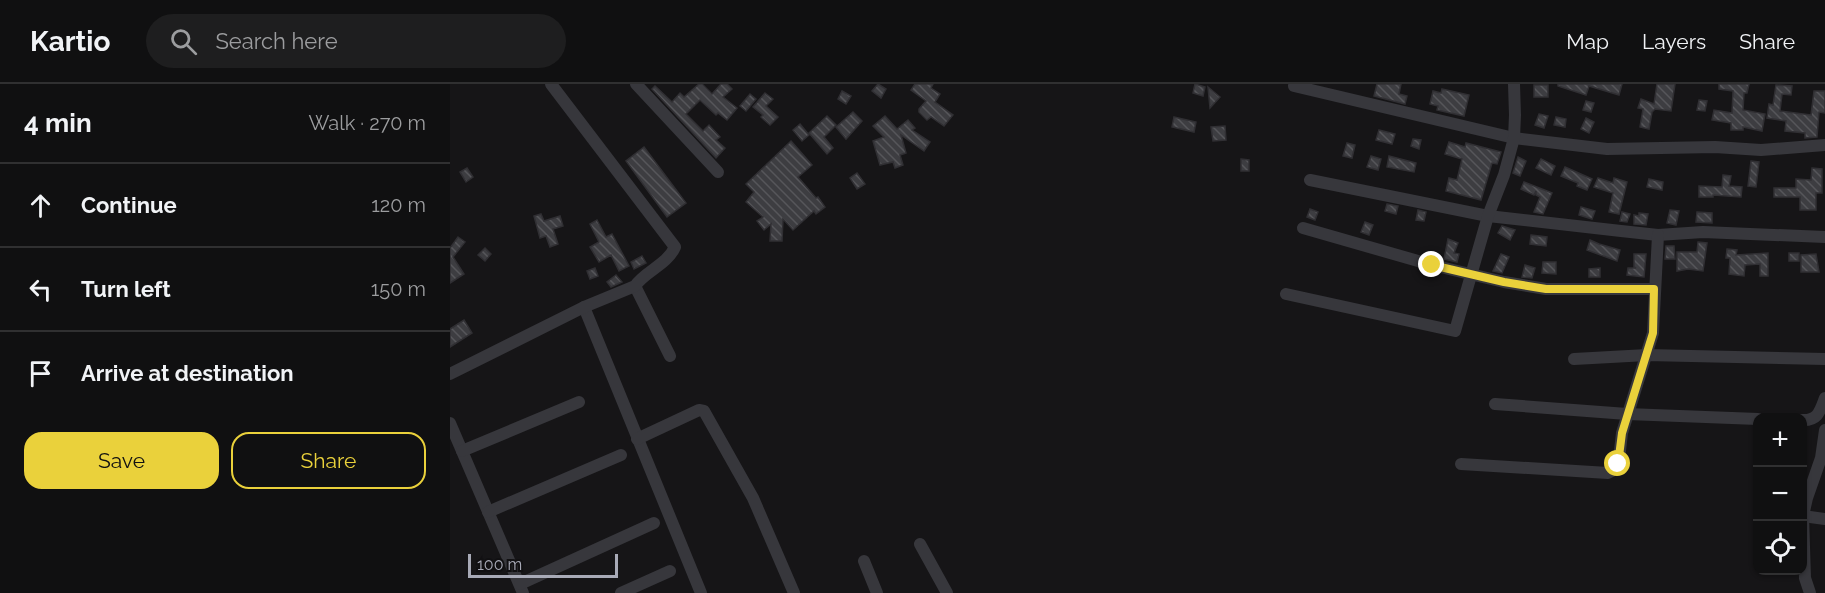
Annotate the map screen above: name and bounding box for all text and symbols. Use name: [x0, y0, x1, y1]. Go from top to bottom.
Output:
search box: [146, 14, 566, 68]
text: Kartio: [30, 25, 110, 58]
icon: search: [167, 25, 200, 58]
text: Search here: [215, 28, 338, 54]
text: Map: [1566, 29, 1609, 54]
text: Layers: [1642, 29, 1706, 54]
text: Share: [1739, 29, 1795, 54]
text: 4 min: [24, 108, 92, 138]
text: Walk · 270 m: [308, 111, 426, 135]
icon: ahead: [24, 189, 57, 222]
text: Continue: [81, 192, 177, 218]
text: 120 m: [371, 193, 426, 217]
route end: [1418, 251, 1444, 277]
icon: left: [24, 273, 57, 306]
text: Turn left: [81, 276, 171, 302]
text: 150 m: [371, 277, 426, 301]
icon: arrive: [24, 357, 57, 390]
text: Arrive at destination: [81, 360, 294, 386]
map controls: [1753, 413, 1807, 575]
button: +: [1753, 413, 1807, 467]
button: Save: [24, 432, 219, 489]
button: Share: [231, 432, 426, 489]
route start: [1604, 450, 1630, 476]
button: −: [1753, 467, 1807, 521]
button: locate: [1753, 521, 1807, 575]
scale bar: [468, 551, 618, 578]
text: 100 m: [477, 555, 522, 574]

